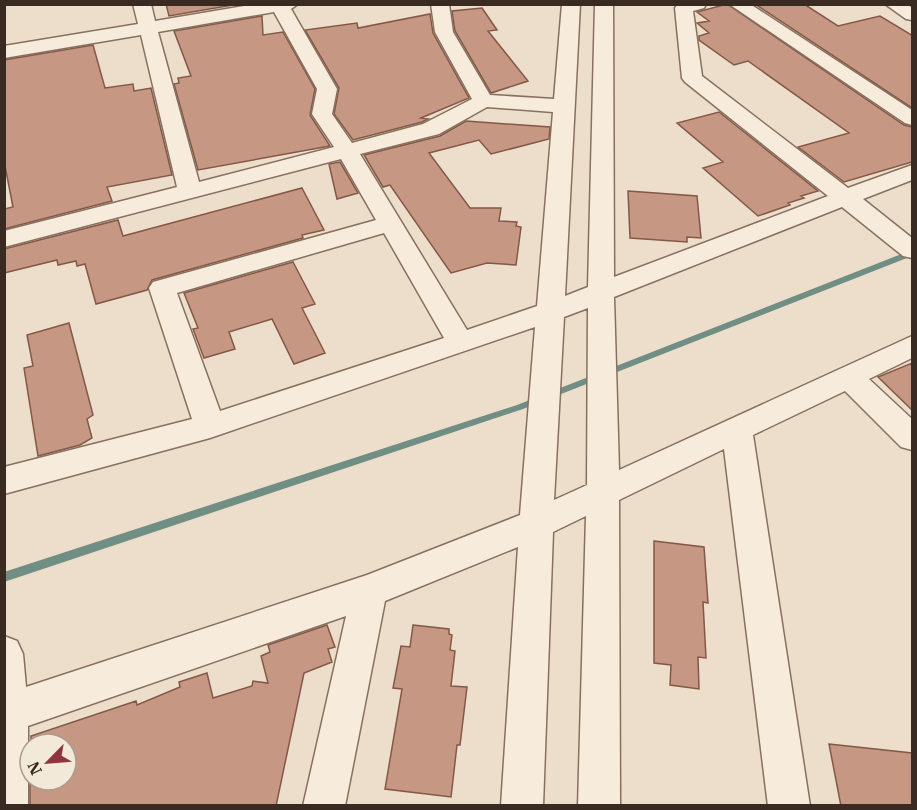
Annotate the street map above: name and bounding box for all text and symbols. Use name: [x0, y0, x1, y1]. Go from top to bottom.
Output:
north arrow: [18, 732, 78, 792]
text: N: [23, 758, 46, 778]

